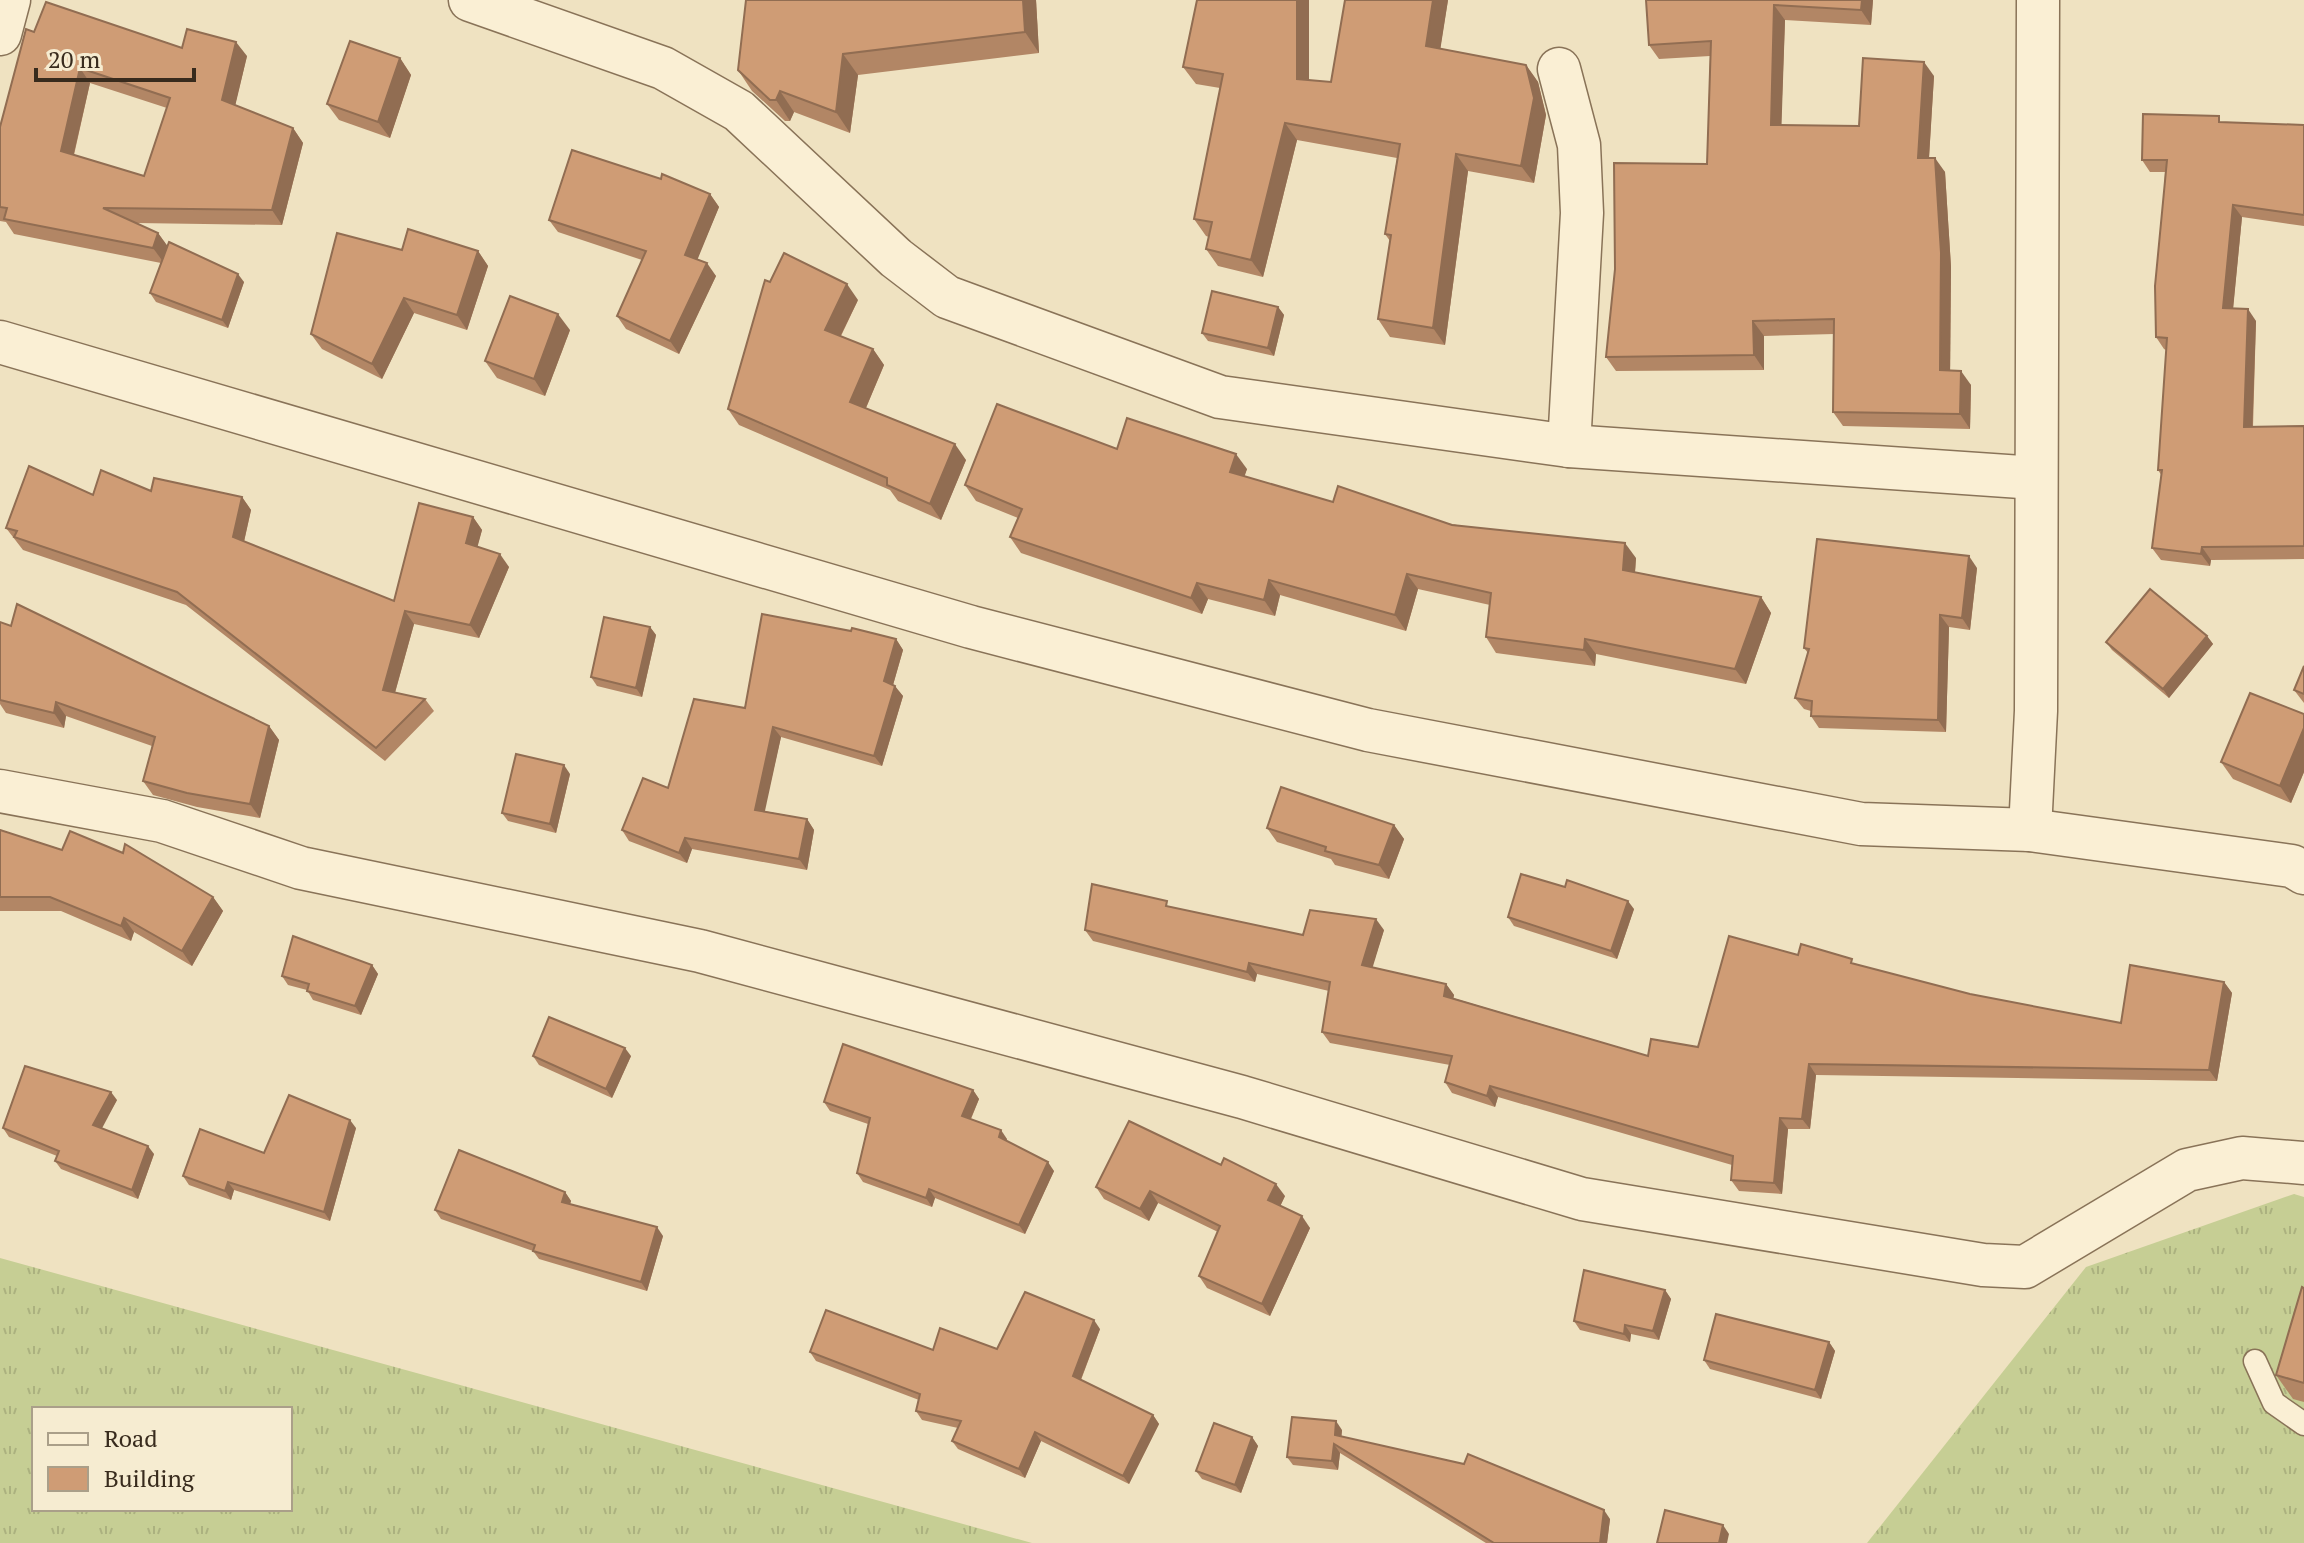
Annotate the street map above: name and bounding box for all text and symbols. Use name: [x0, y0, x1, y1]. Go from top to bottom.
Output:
scale bar: [36, 32, 194, 82]
text: 20 m: [48, 43, 100, 75]
legend: [32, 1407, 292, 1511]
text: Road: [104, 1422, 158, 1454]
text: Building: [104, 1462, 195, 1494]

